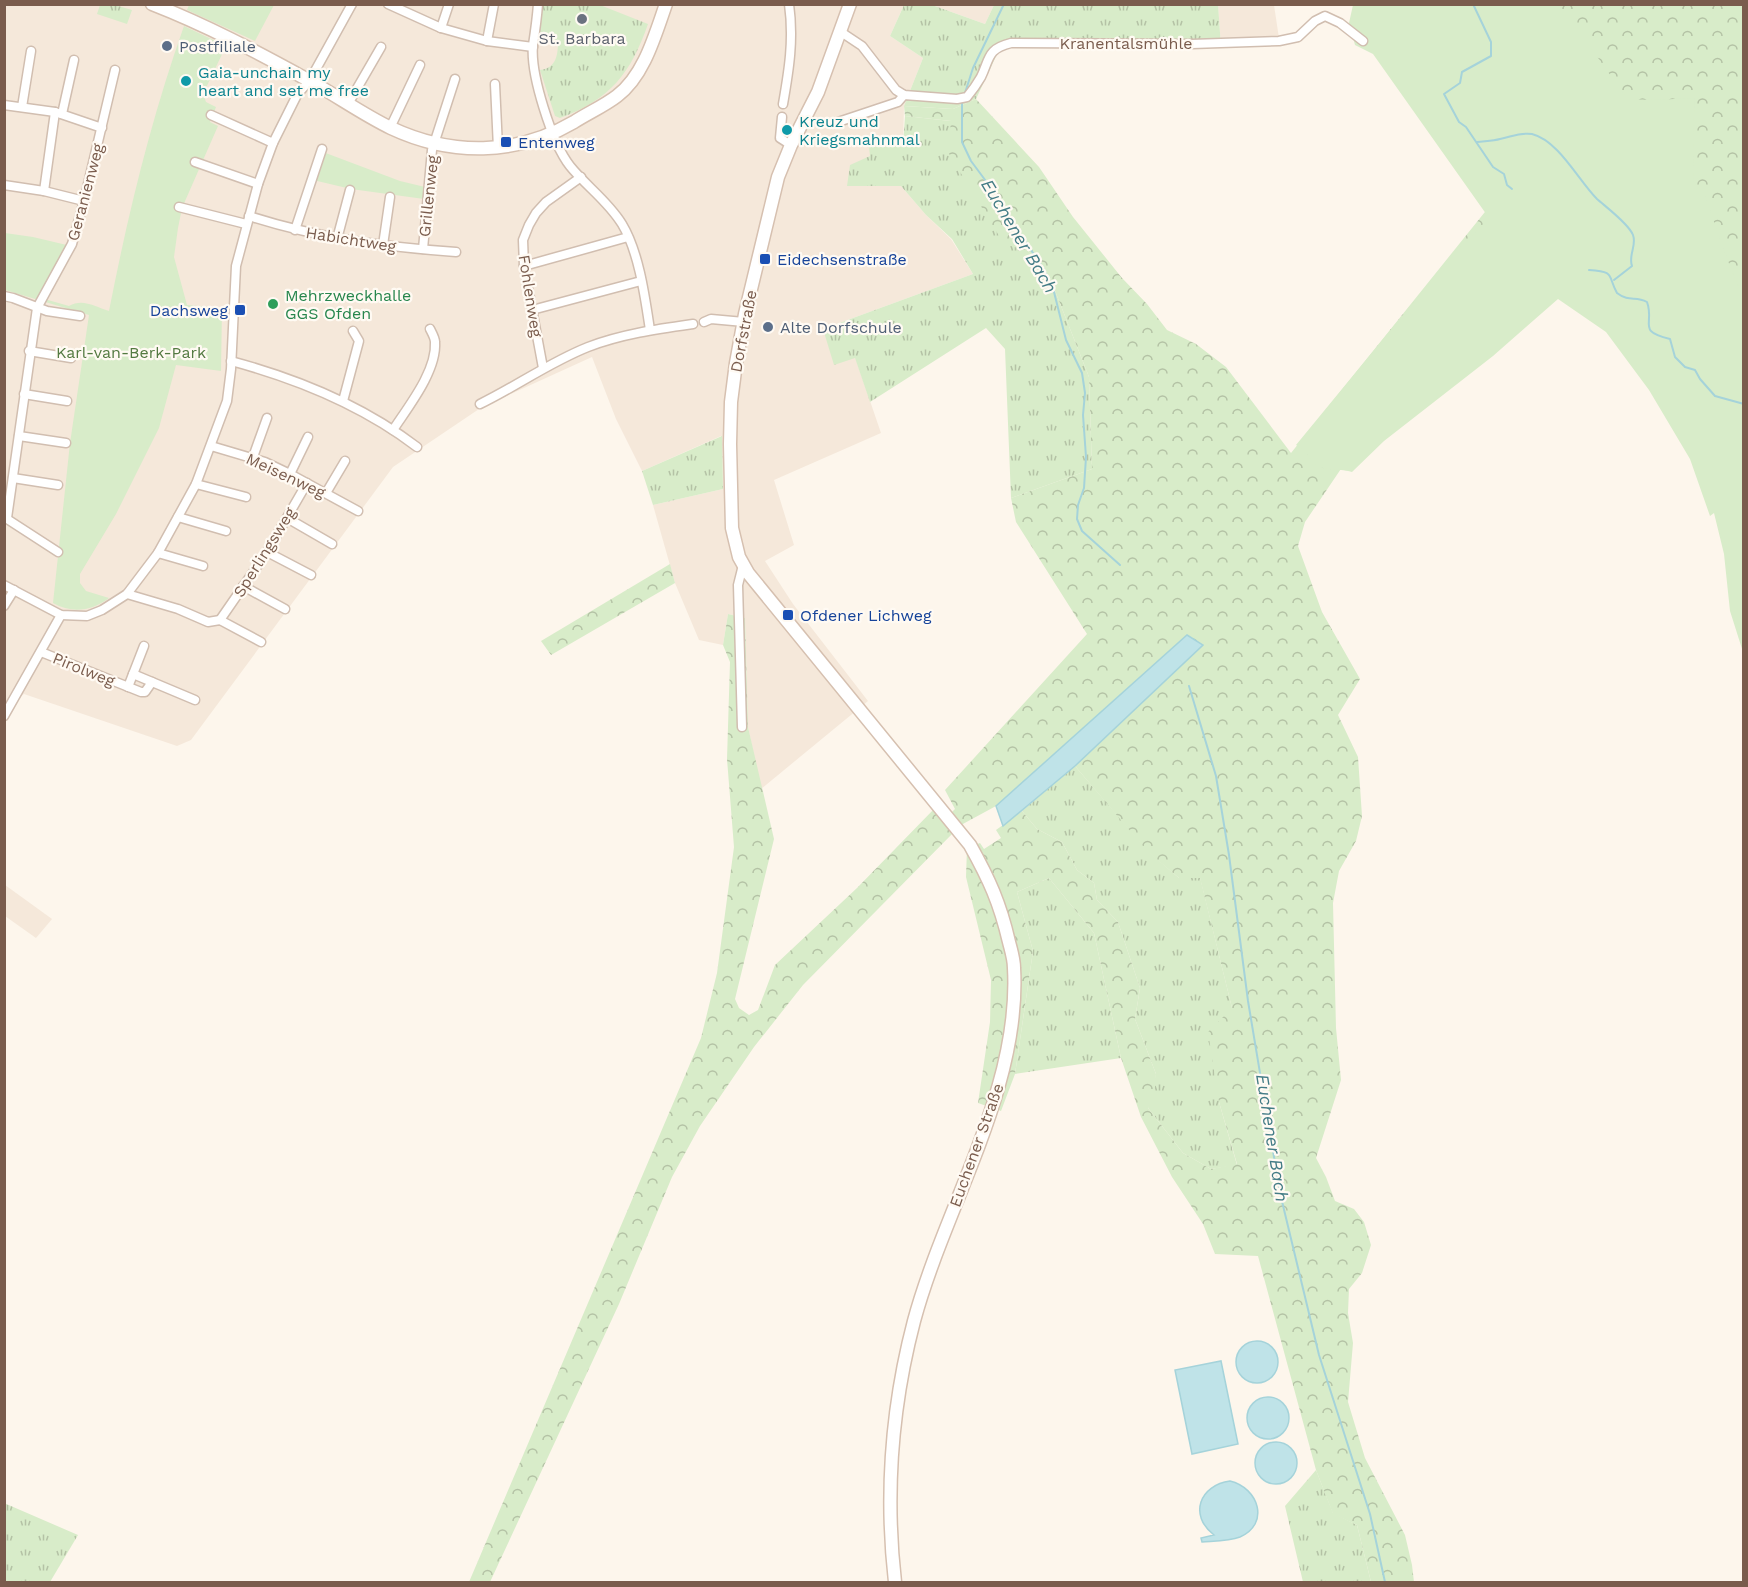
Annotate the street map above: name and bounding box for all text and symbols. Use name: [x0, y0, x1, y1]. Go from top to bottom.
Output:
marker: St. Barbara: [575, 12, 589, 26]
place label: St. Barbara: [538, 29, 626, 48]
street label: Kranentalsmühle: [1059, 34, 1193, 53]
place label: Postfiliale: [179, 37, 256, 56]
marker: Postfiliale: [160, 39, 174, 53]
place label: Gaia-unchain my heart and set me free: [198, 63, 369, 100]
marker: Gaia-unchain my heart and set me free: [179, 74, 193, 88]
place label: Kreuz und Kriegsmahnmal: [799, 112, 920, 149]
marker: Kreuz und Kriegsmahnmal: [780, 123, 794, 137]
place label: Entenweg: [518, 133, 595, 152]
marker: Entenweg: [499, 135, 513, 149]
street label: Geranienweg: [63, 141, 108, 243]
street label: Grillenweg: [415, 154, 442, 238]
water label: Euchener Bach: [977, 175, 1062, 297]
street label: Habichtweg: [304, 223, 398, 256]
place label: Eidechsenstraße: [777, 250, 907, 269]
marker: Eidechsenstraße: [758, 252, 772, 266]
street label: Fohlenweg: [515, 254, 546, 339]
place label: Mehrzweckhalle GGS Ofden: [285, 286, 411, 323]
street label: Dorfstraße: [726, 288, 761, 374]
marker: Mehrzweckhalle GGS Ofden: [266, 297, 280, 311]
place label: Dachsweg: [150, 301, 228, 320]
marker: Dachsweg: [233, 303, 247, 317]
place label: Alte Dorfschule: [780, 318, 902, 337]
marker: Alte Dorfschule: [761, 320, 775, 334]
park label: Karl-van-Berk-Park: [56, 343, 206, 362]
street label: Meisenweg: [243, 449, 329, 502]
street label: Sperlingsweg: [229, 503, 300, 601]
place label: Ofdener Lichweg: [800, 606, 932, 625]
marker: Ofdener Lichweg: [781, 608, 795, 622]
street label: Pirolweg: [50, 648, 118, 691]
water label: Euchener Bach: [1252, 1072, 1293, 1203]
street label: Euchener Straße: [945, 1081, 1008, 1210]

